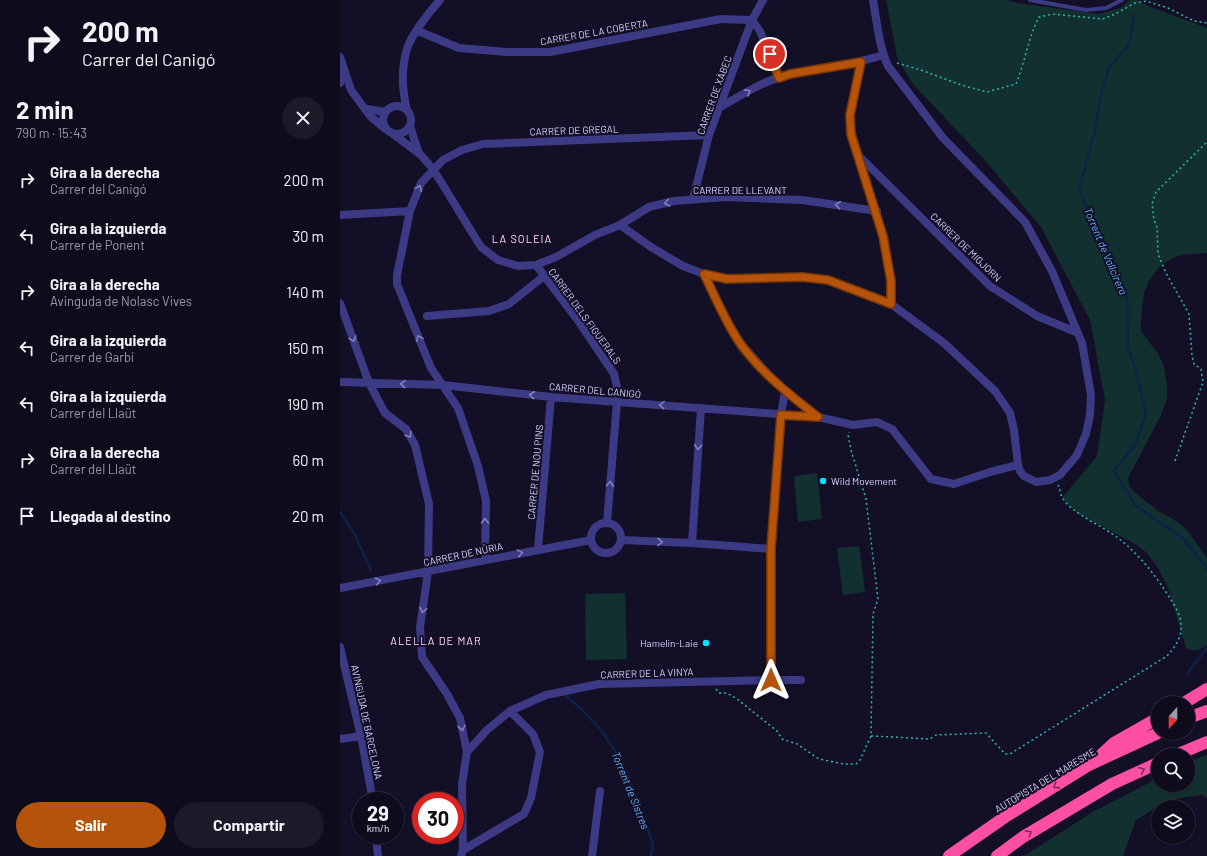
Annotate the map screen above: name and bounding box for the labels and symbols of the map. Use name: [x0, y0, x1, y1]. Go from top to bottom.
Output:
street label: CARRER DE LA COBERTA: [539, 17, 649, 47]
pin: [753, 37, 787, 71]
street label: CARRER DE XÀBEC: [694, 54, 734, 136]
one-way arrow: [744, 89, 751, 96]
street label: CARRER DE GREGAL: [529, 122, 619, 138]
one-way arrow: [415, 184, 423, 191]
street label: CARRER DE LLEVANT: [693, 184, 787, 196]
one-way arrow: [664, 198, 670, 206]
one-way arrow: [835, 201, 841, 210]
water label: Torrent de Vallcirera: [1082, 205, 1130, 297]
street label: CARRER DE MIGJORN: [928, 210, 1004, 284]
district label: LA SOLEIA: [492, 232, 552, 245]
street label: CARRER DELS FIGUERALS: [546, 266, 624, 366]
one-way arrow: [416, 335, 424, 342]
one-way arrow: [349, 336, 357, 343]
one-way arrow: [400, 380, 406, 388]
street label: CARRER DEL CANIGÓ: [549, 380, 641, 400]
one-way arrow: [529, 390, 535, 399]
one-way arrow: [659, 401, 665, 410]
street label: CARRER DE NOU PINS: [525, 424, 545, 520]
one-way arrow: [404, 431, 412, 438]
one-way arrow: [694, 444, 703, 450]
place label: Wild Movement: [831, 475, 897, 487]
marker: Wild Movement: [818, 476, 828, 486]
one-way arrow: [605, 481, 614, 487]
one-way arrow: [481, 518, 490, 524]
one-way arrow: [657, 537, 663, 546]
street label: CARRER DE NÚRIA: [422, 540, 504, 568]
one-way arrow: [516, 549, 523, 558]
one-way arrow: [375, 577, 381, 586]
one-way arrow: [419, 607, 427, 613]
district label: ALELLA DE MAR: [390, 634, 482, 647]
place label: Hamelin-Laie: [640, 637, 698, 649]
marker: Hamelin-Laie: [701, 638, 711, 648]
position arrow: [750, 659, 792, 701]
street label: AVINGUDA DE BARCELONA: [349, 664, 385, 780]
street label: CARRER DE LA VINYA: [600, 665, 694, 681]
north arrow: [1151, 696, 1195, 740]
one-way arrow: [458, 725, 466, 732]
street label: AUTOPISTA DEL MARESME: [992, 745, 1098, 815]
water label: Torrent de Sistres: [610, 749, 652, 831]
one-way arrow: [1138, 767, 1145, 775]
one-way arrow: [1053, 781, 1060, 788]
speed limit sign: 30: [412, 792, 464, 844]
one-way arrow: [1024, 831, 1032, 838]

